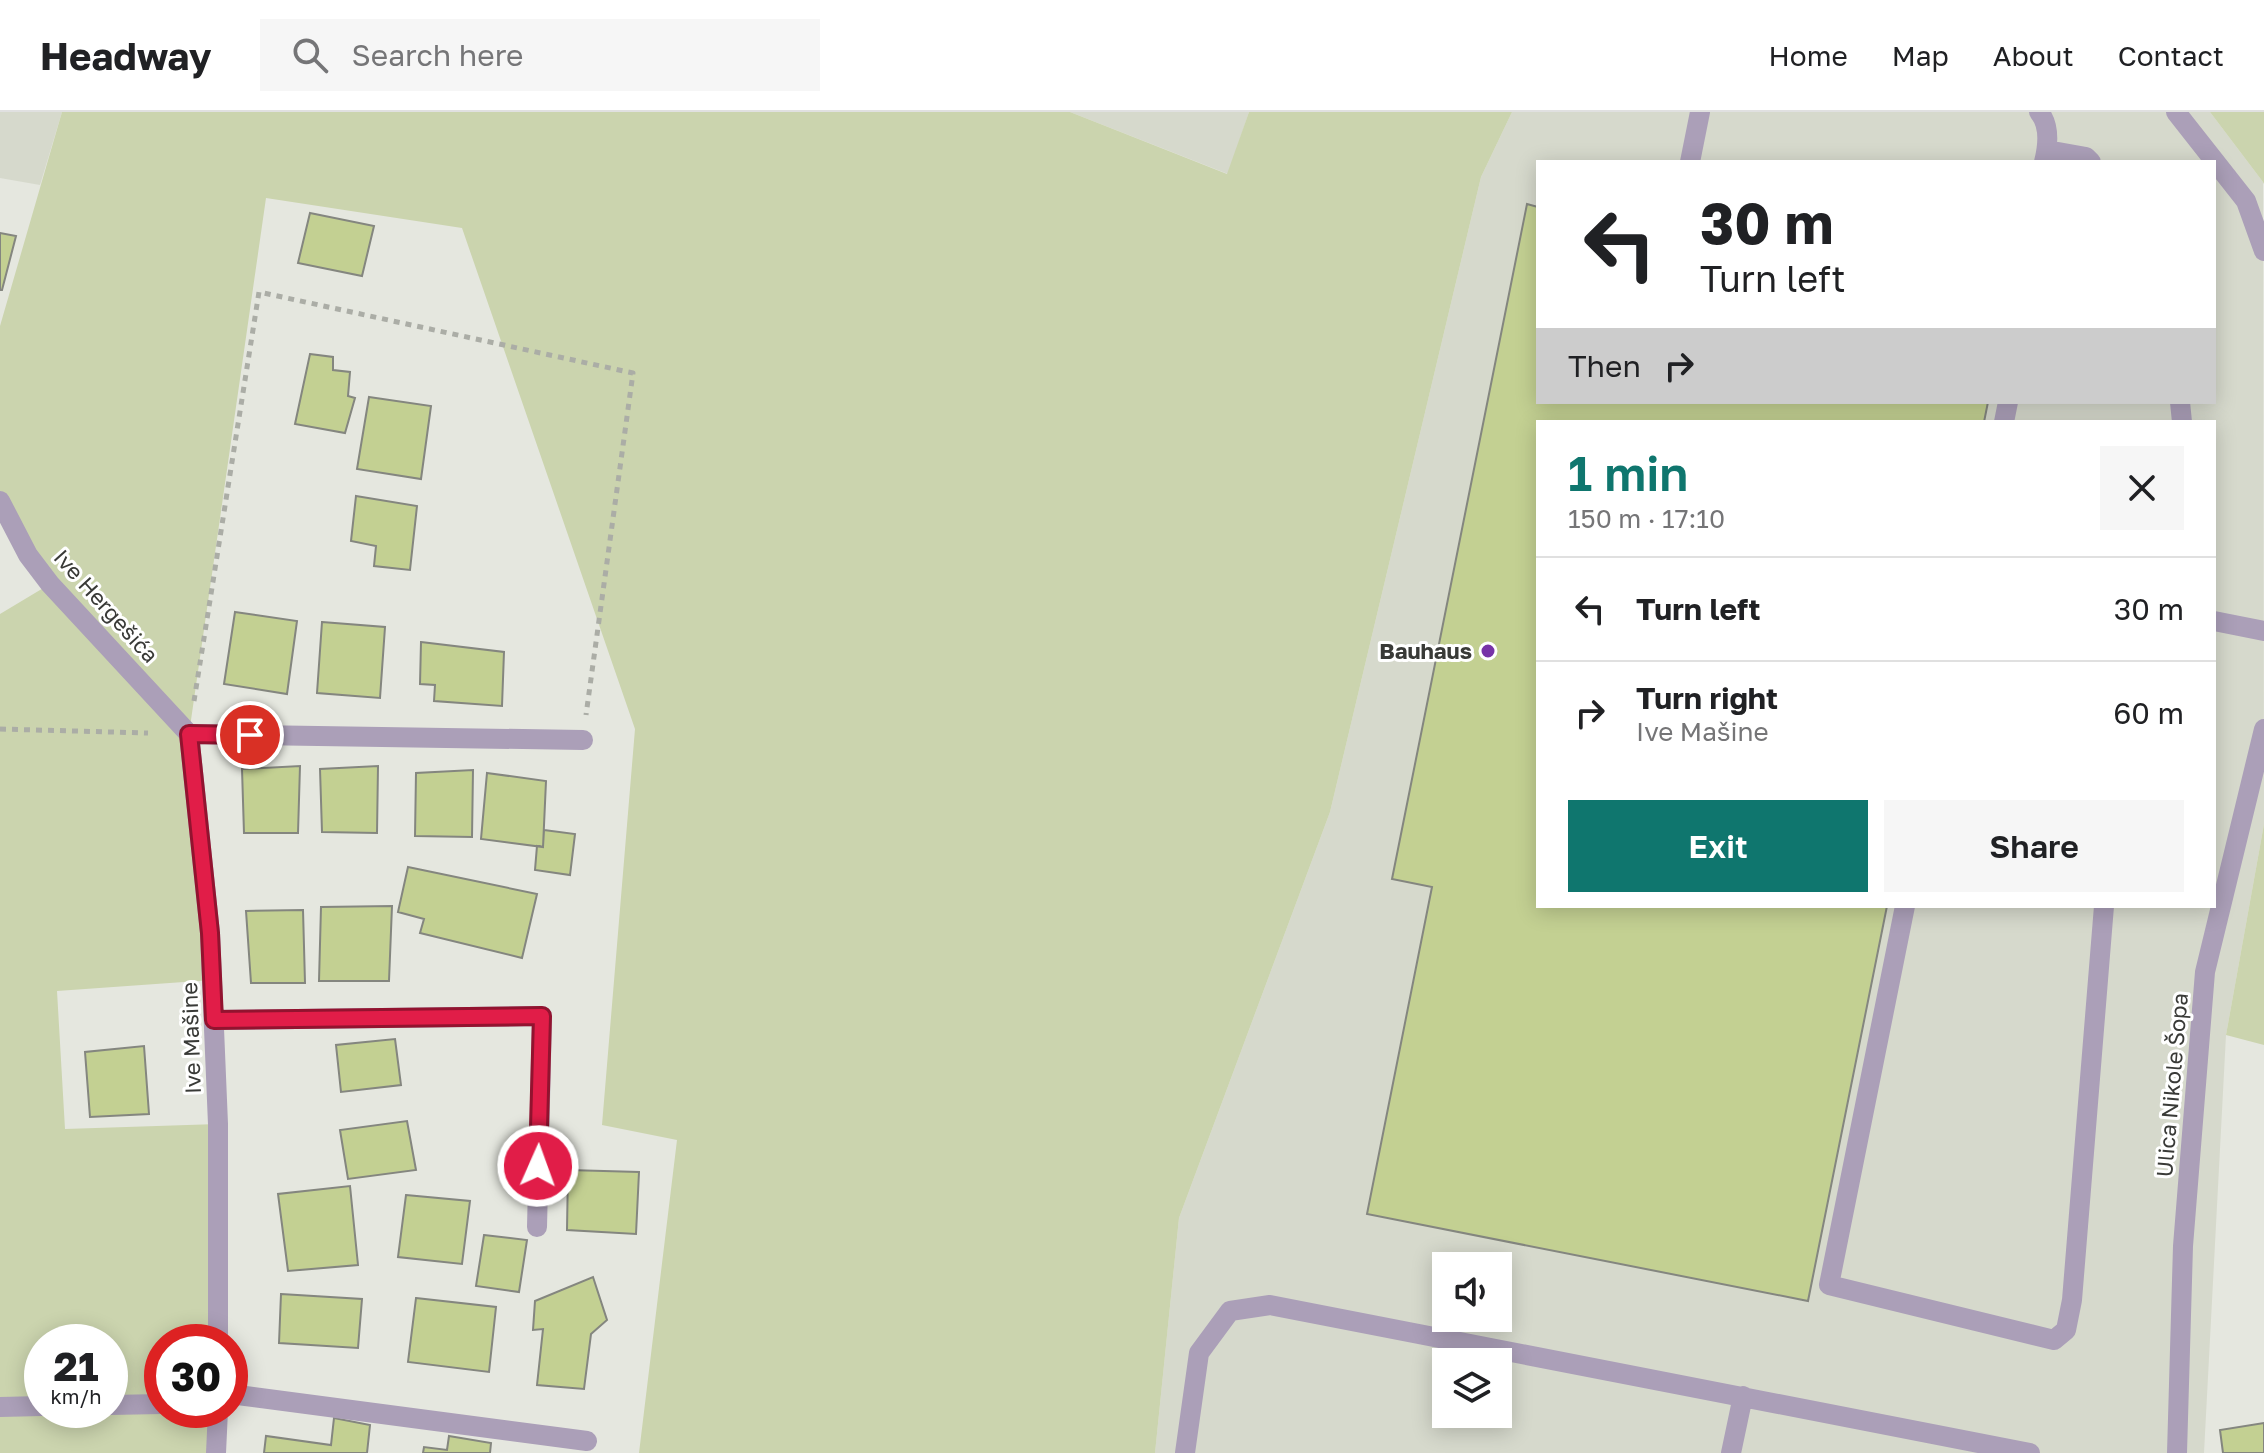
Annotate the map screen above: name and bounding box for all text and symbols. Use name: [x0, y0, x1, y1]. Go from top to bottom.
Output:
search box: [260, 19, 820, 91]
text: Headway: [40, 33, 212, 78]
icon: search: [288, 33, 332, 77]
text: Search here: [352, 37, 523, 73]
text: Home: [1769, 39, 1848, 72]
text: Map: [1892, 39, 1949, 72]
text: About: [1993, 39, 2074, 72]
text: Contact: [2118, 39, 2224, 72]
text: 30 m: [1700, 189, 1834, 256]
icon: left: [1568, 192, 1672, 296]
text: Turn left: [1700, 257, 1846, 300]
icon: right: [1657, 344, 1701, 388]
text: Then: [1568, 348, 1641, 384]
text: 1 min: [1568, 444, 1688, 502]
button: close: [2100, 446, 2184, 530]
text: 150 m · 17:10: [1568, 503, 1725, 534]
street label: Ive Hergešića: [48, 543, 164, 668]
icon: left: [1568, 587, 1612, 631]
text: Turn left: [1636, 591, 1761, 627]
text: 30 m: [2114, 591, 2184, 627]
place label: Bauhaus: [1379, 637, 1472, 664]
marker: Bauhaus: [1479, 642, 1497, 660]
text: Turn right: [1636, 680, 1778, 716]
icon: right: [1568, 691, 1612, 735]
text: 60 m: [2113, 695, 2184, 731]
pin: [216, 701, 284, 769]
icon: arrive: [228, 713, 272, 757]
text: Ive Mašine: [1636, 716, 1769, 747]
button: Exit: [1568, 800, 1868, 892]
button: Share: [1884, 800, 2184, 892]
street label: Ive Mašine: [175, 981, 206, 1095]
street label: Ulica Nikole Šopa: [2150, 992, 2193, 1178]
position arrow: [496, 1124, 580, 1208]
map controls: [1432, 1252, 1512, 1428]
button: sound: [1432, 1252, 1512, 1332]
speed limit sign: 30: [144, 1324, 248, 1428]
text: 21: [54, 1342, 99, 1390]
button: layers: [1432, 1348, 1512, 1428]
text: km/h: [51, 1384, 101, 1408]

